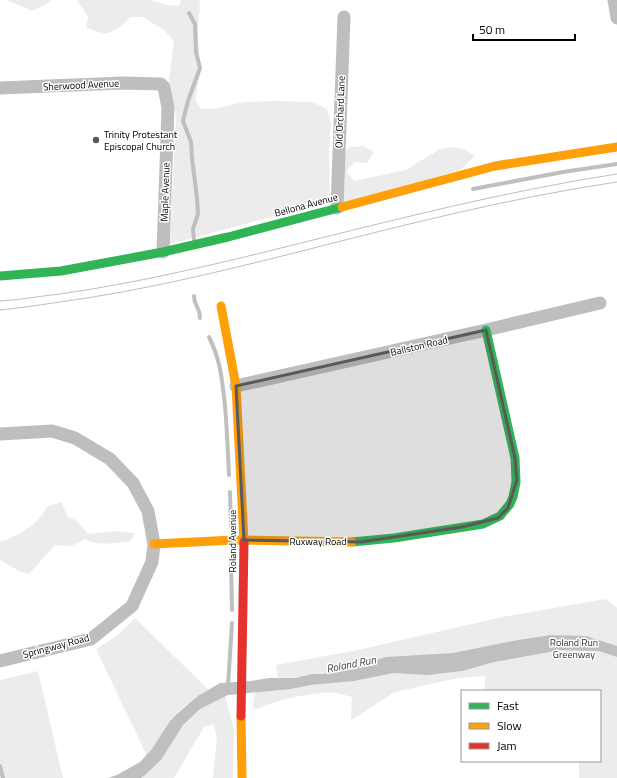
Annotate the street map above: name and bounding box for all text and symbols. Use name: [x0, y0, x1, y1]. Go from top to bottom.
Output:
scale bar: [473, 16, 575, 42]
text: 50 m: [479, 20, 505, 39]
street label: Sherwood Avenue: [43, 76, 119, 94]
street label: Old Orchard Lane: [331, 76, 349, 148]
place label: Trinity Protestant Episcopal Church: [104, 127, 178, 154]
marker: Trinity Protestant Episcopal Church: [91, 135, 101, 145]
street label: Maple Avenue: [156, 162, 174, 222]
street label: Bellona Avenue: [273, 189, 339, 221]
street label: Ballston Road: [389, 332, 449, 360]
street label: Roland Avenue: [225, 510, 240, 572]
street label: Ruxway Road: [289, 534, 347, 549]
street label: Springway Road: [21, 630, 91, 662]
park label: Roland Run Greenway: [550, 635, 598, 662]
water label: Roland Run: [325, 651, 378, 677]
legend: [461, 690, 601, 762]
text: Fast: [497, 696, 520, 715]
text: Slow: [497, 716, 522, 735]
text: Jam: [497, 736, 517, 755]

